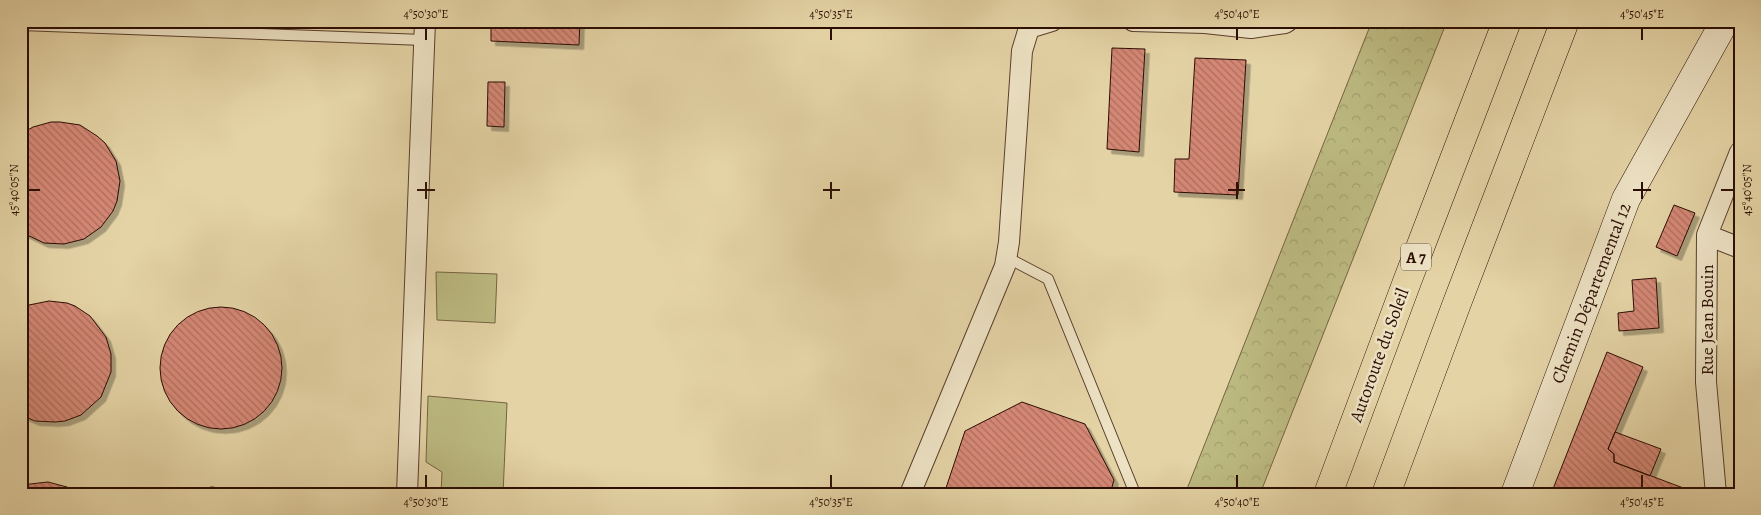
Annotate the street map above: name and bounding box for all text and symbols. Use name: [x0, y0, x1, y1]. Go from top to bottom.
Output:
text: 4°50'30"E: [404, 6, 448, 22]
text: 4°50'35"E: [809, 6, 853, 22]
text: 4°50'40"E: [1214, 6, 1260, 22]
text: 4°50'45"E: [1620, 6, 1664, 22]
text: 45°40'05"N: [6, 164, 22, 216]
text: 45°40'05"N: [1739, 164, 1755, 216]
street label: Chemin Départemental 12: [1545, 199, 1637, 387]
road number: A 7: [1401, 243, 1431, 270]
street label: Rue Jean Bouin: [1695, 264, 1719, 376]
street label: Autoroute du Soleil: [1343, 284, 1415, 426]
text: 4°50'30"E: [404, 494, 448, 510]
text: 4°50'35"E: [809, 494, 853, 510]
text: 4°50'40"E: [1214, 494, 1260, 510]
text: 4°50'45"E: [1620, 494, 1664, 510]

